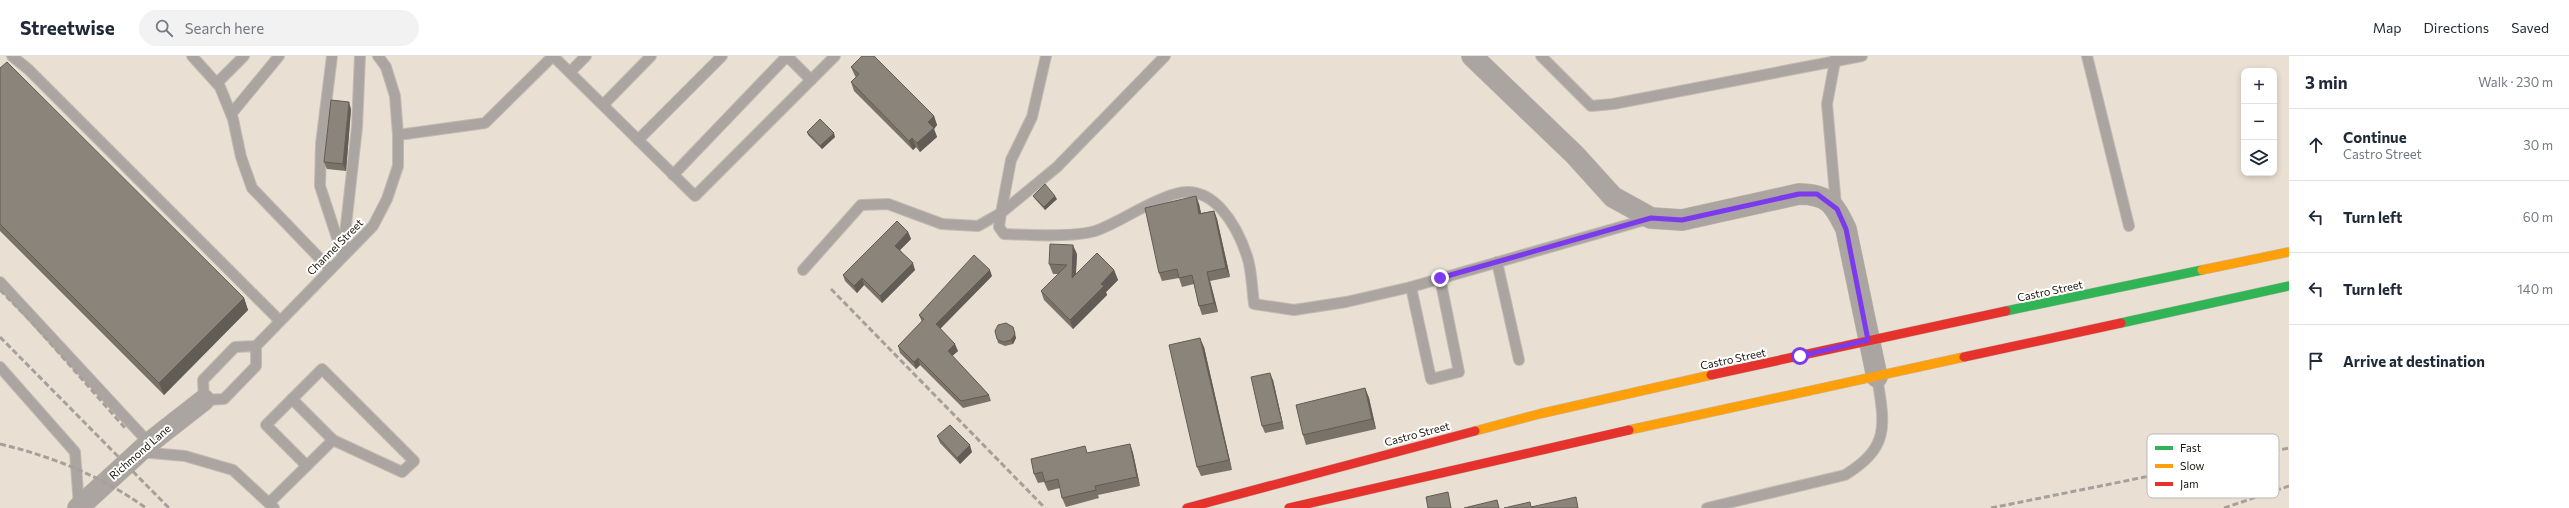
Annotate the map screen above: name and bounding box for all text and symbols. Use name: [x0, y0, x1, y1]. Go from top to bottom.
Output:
search box: [139, 10, 419, 46]
text: Streetwise: [20, 16, 115, 39]
icon: search: [153, 17, 175, 39]
text: Search here: [185, 19, 264, 37]
text: Map: [2373, 19, 2402, 36]
text: Directions: [2424, 19, 2489, 36]
text: Saved: [2511, 19, 2549, 36]
map controls: [2241, 68, 2277, 176]
button: +: [2241, 68, 2277, 104]
text: 3 min: [2305, 72, 2348, 93]
text: Walk · 230 m: [2478, 74, 2553, 90]
button: −: [2241, 104, 2277, 140]
text: Continue: [2343, 128, 2407, 146]
icon: ahead: [2305, 134, 2327, 156]
text: 30 m: [2523, 137, 2553, 153]
button: layers: [2241, 140, 2277, 176]
text: Castro Street: [2343, 146, 2422, 162]
icon: left: [2305, 206, 2327, 228]
text: Turn left: [2343, 208, 2402, 226]
text: 60 m: [2523, 209, 2553, 225]
street label: Channel Street: [304, 216, 366, 277]
route end: [1431, 269, 1449, 287]
street label: Castro Street: [2016, 277, 2084, 304]
icon: left: [2305, 278, 2327, 300]
text: Turn left: [2343, 280, 2402, 298]
text: 140 m: [2517, 281, 2553, 297]
street label: Castro Street: [1699, 345, 1767, 372]
route start: [1791, 347, 1809, 365]
icon: arrive: [2305, 350, 2327, 372]
text: Arrive at destination: [2343, 352, 2485, 370]
street label: Castro Street: [1383, 418, 1451, 448]
street label: Richmond Lane: [106, 421, 173, 482]
legend: [2147, 434, 2279, 498]
text: Fast: [2180, 441, 2202, 454]
text: Slow: [2180, 459, 2205, 472]
text: Jam: [2180, 477, 2199, 491]

